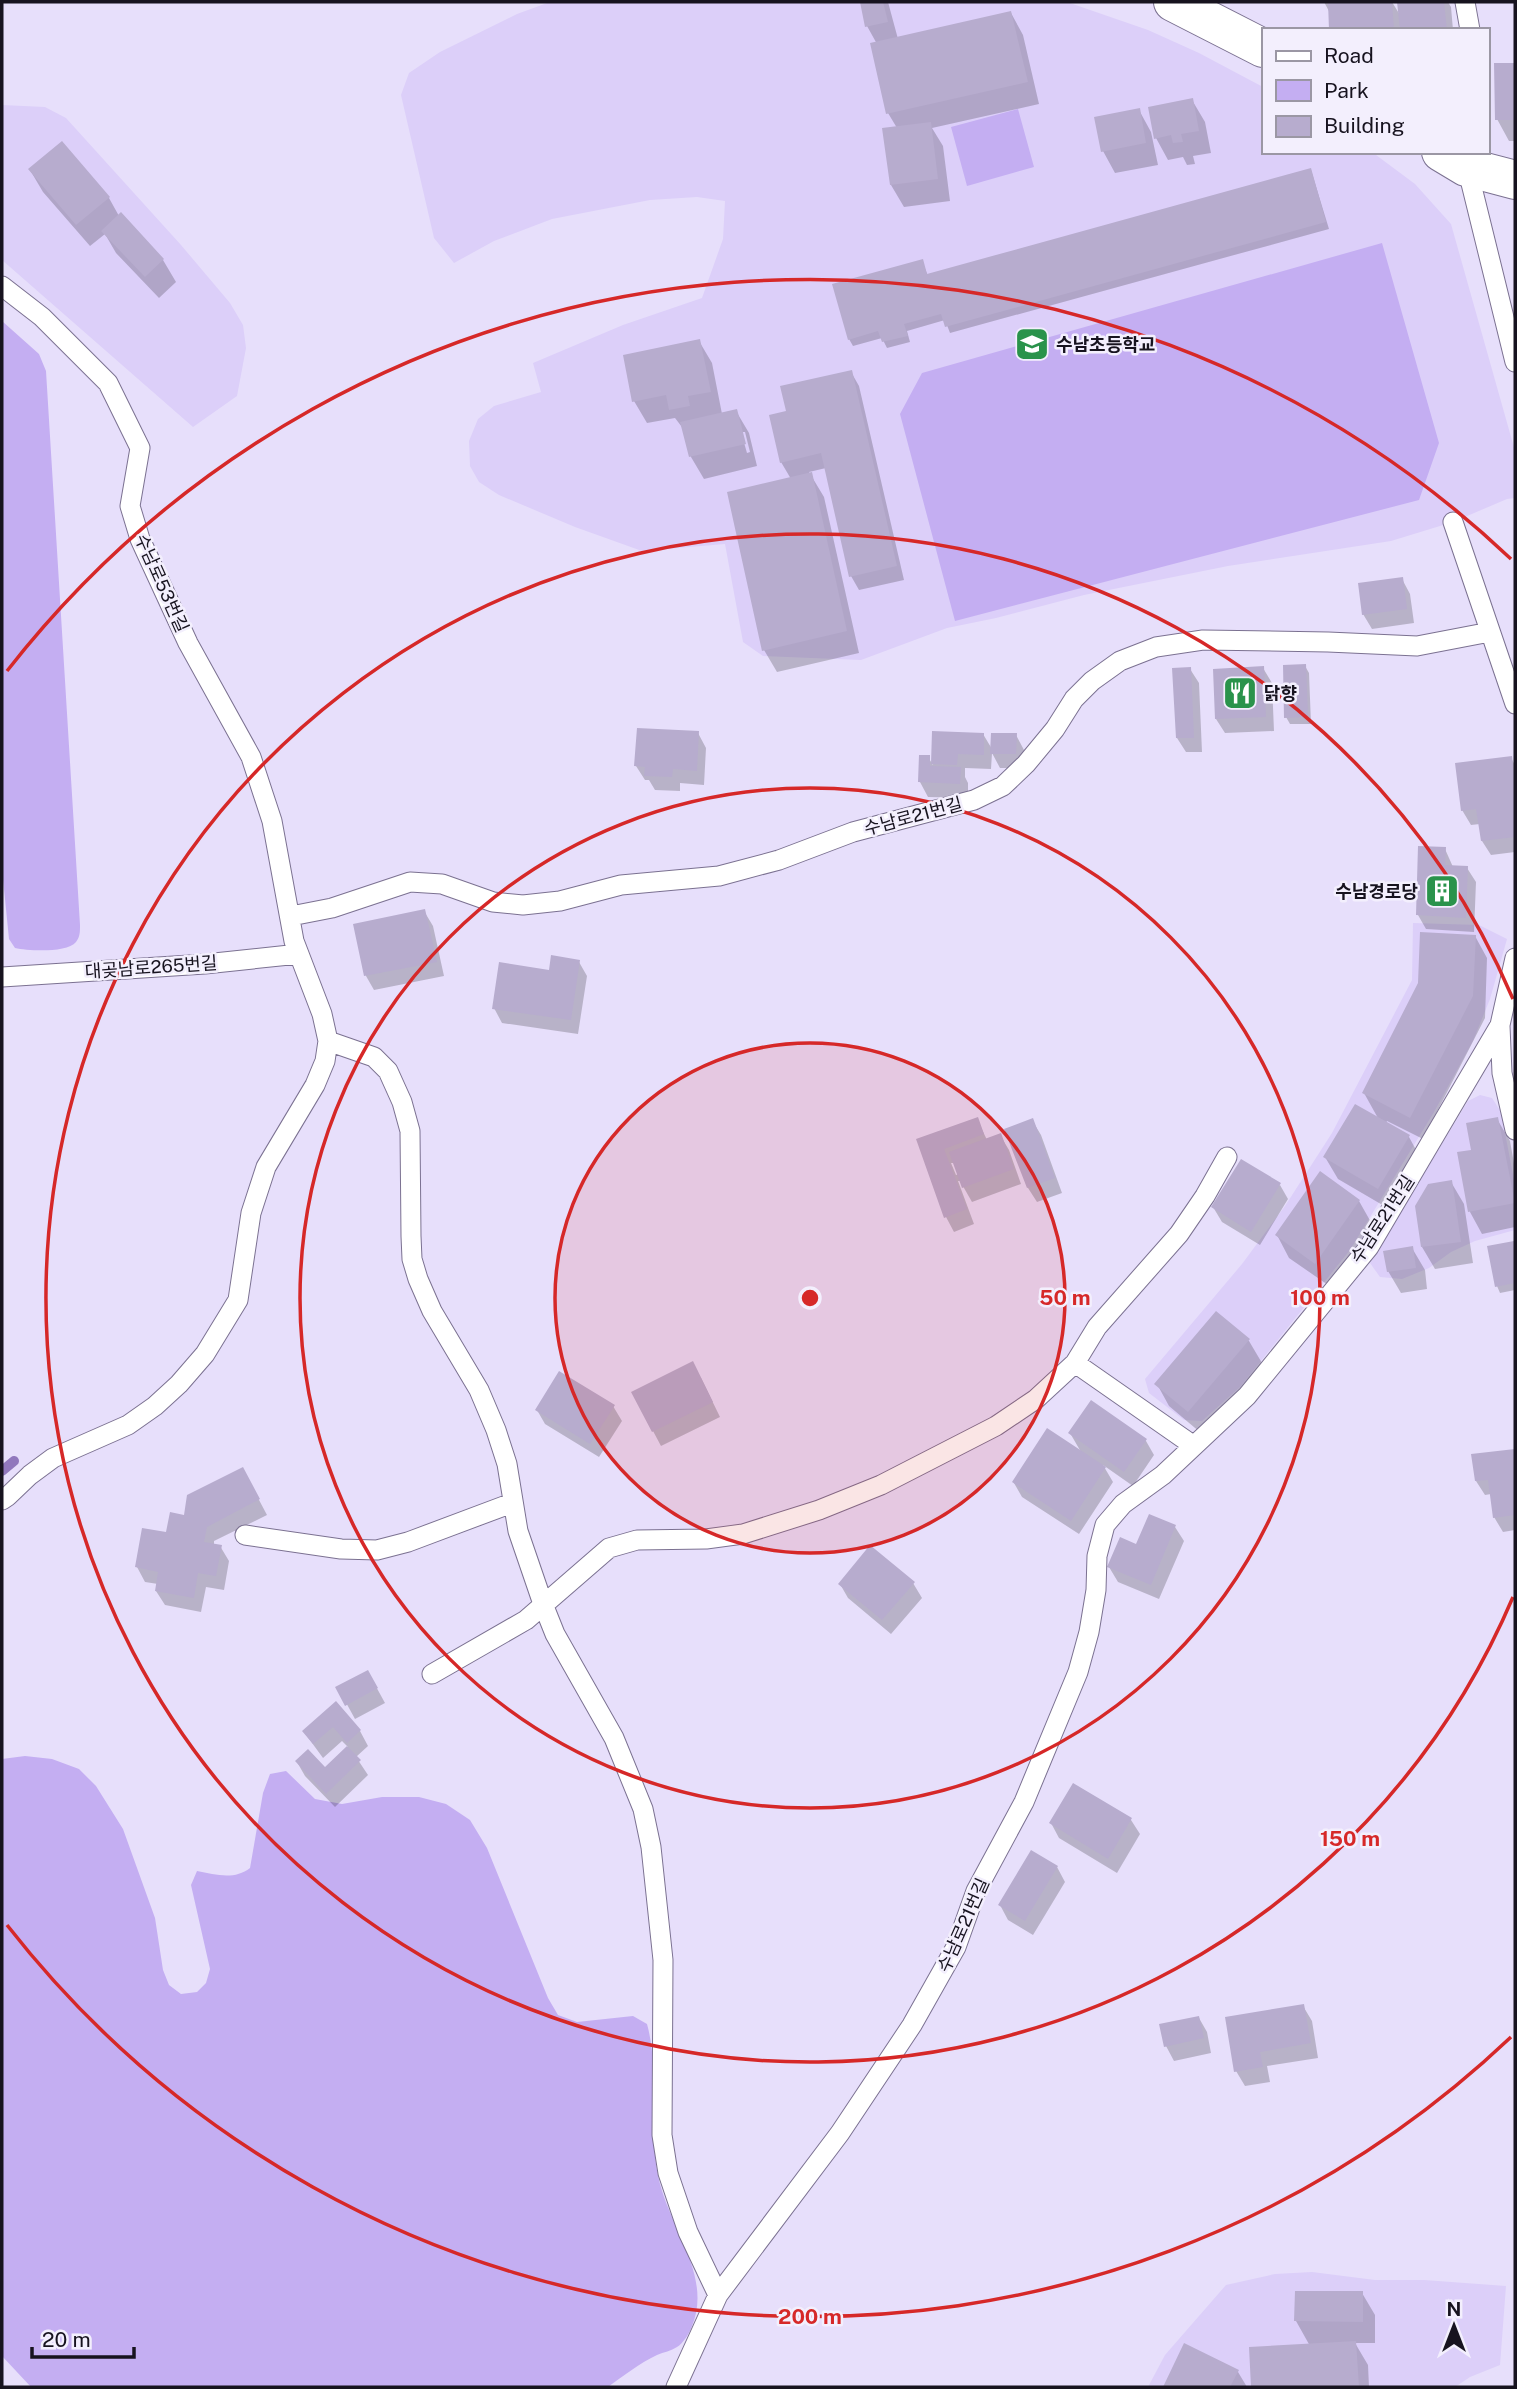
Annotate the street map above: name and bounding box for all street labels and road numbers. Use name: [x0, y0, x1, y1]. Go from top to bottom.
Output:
street label: 수남로53번길: [131, 530, 193, 636]
street label: 수남로21번길: [862, 793, 964, 839]
street label: 대곶남로265번길: [84, 952, 218, 982]
street label: 수남로21번길: [1346, 1171, 1418, 1267]
street label: 수남로21번길: [933, 1875, 993, 1975]

